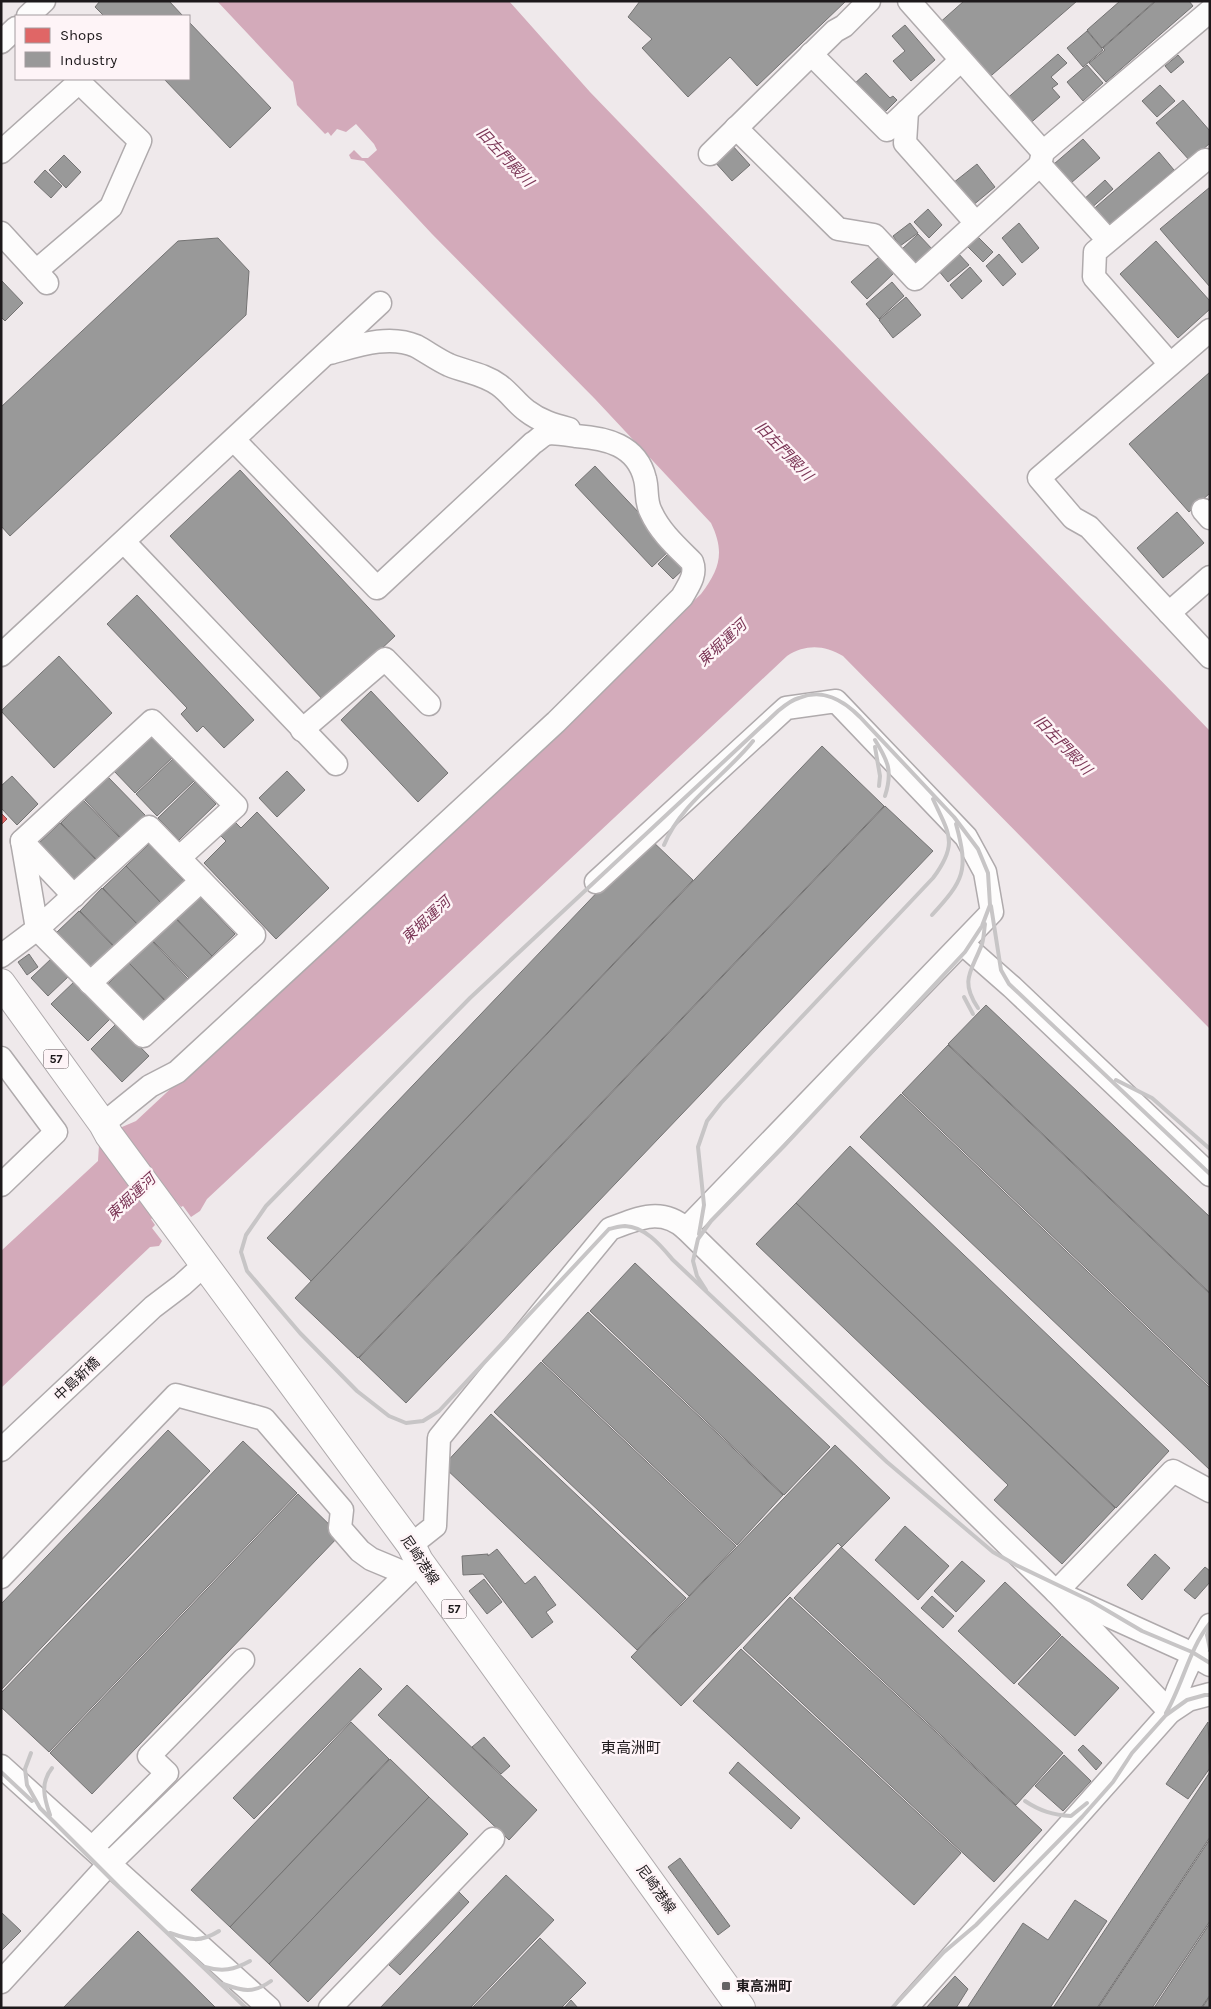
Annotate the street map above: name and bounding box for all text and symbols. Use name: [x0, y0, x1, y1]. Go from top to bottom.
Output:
legend: [15, 15, 190, 80]
text: Shops: [60, 26, 103, 44]
text: Industry: [60, 51, 117, 69]
water label: 旧左門殿川: [473, 123, 539, 192]
water label: 旧左門殿川: [751, 418, 818, 486]
water label: 東堀運河: [694, 614, 752, 670]
water label: 旧左門殿川: [1030, 712, 1097, 780]
water label: 東堀運河: [398, 891, 456, 947]
road number: 57: [44, 1050, 68, 1068]
water label: 東堀運河: [103, 1168, 161, 1224]
street label: 中島新橋: [51, 1354, 103, 1404]
street label: 尼崎港線: [397, 1532, 443, 1588]
road number: 57: [442, 1600, 466, 1618]
district label: 東高洲町: [601, 1739, 661, 1757]
street label: 尼崎港線: [633, 1861, 679, 1917]
place label: 東高洲町: [736, 1978, 792, 1995]
marker: 東高洲町: [720, 1980, 732, 1992]

